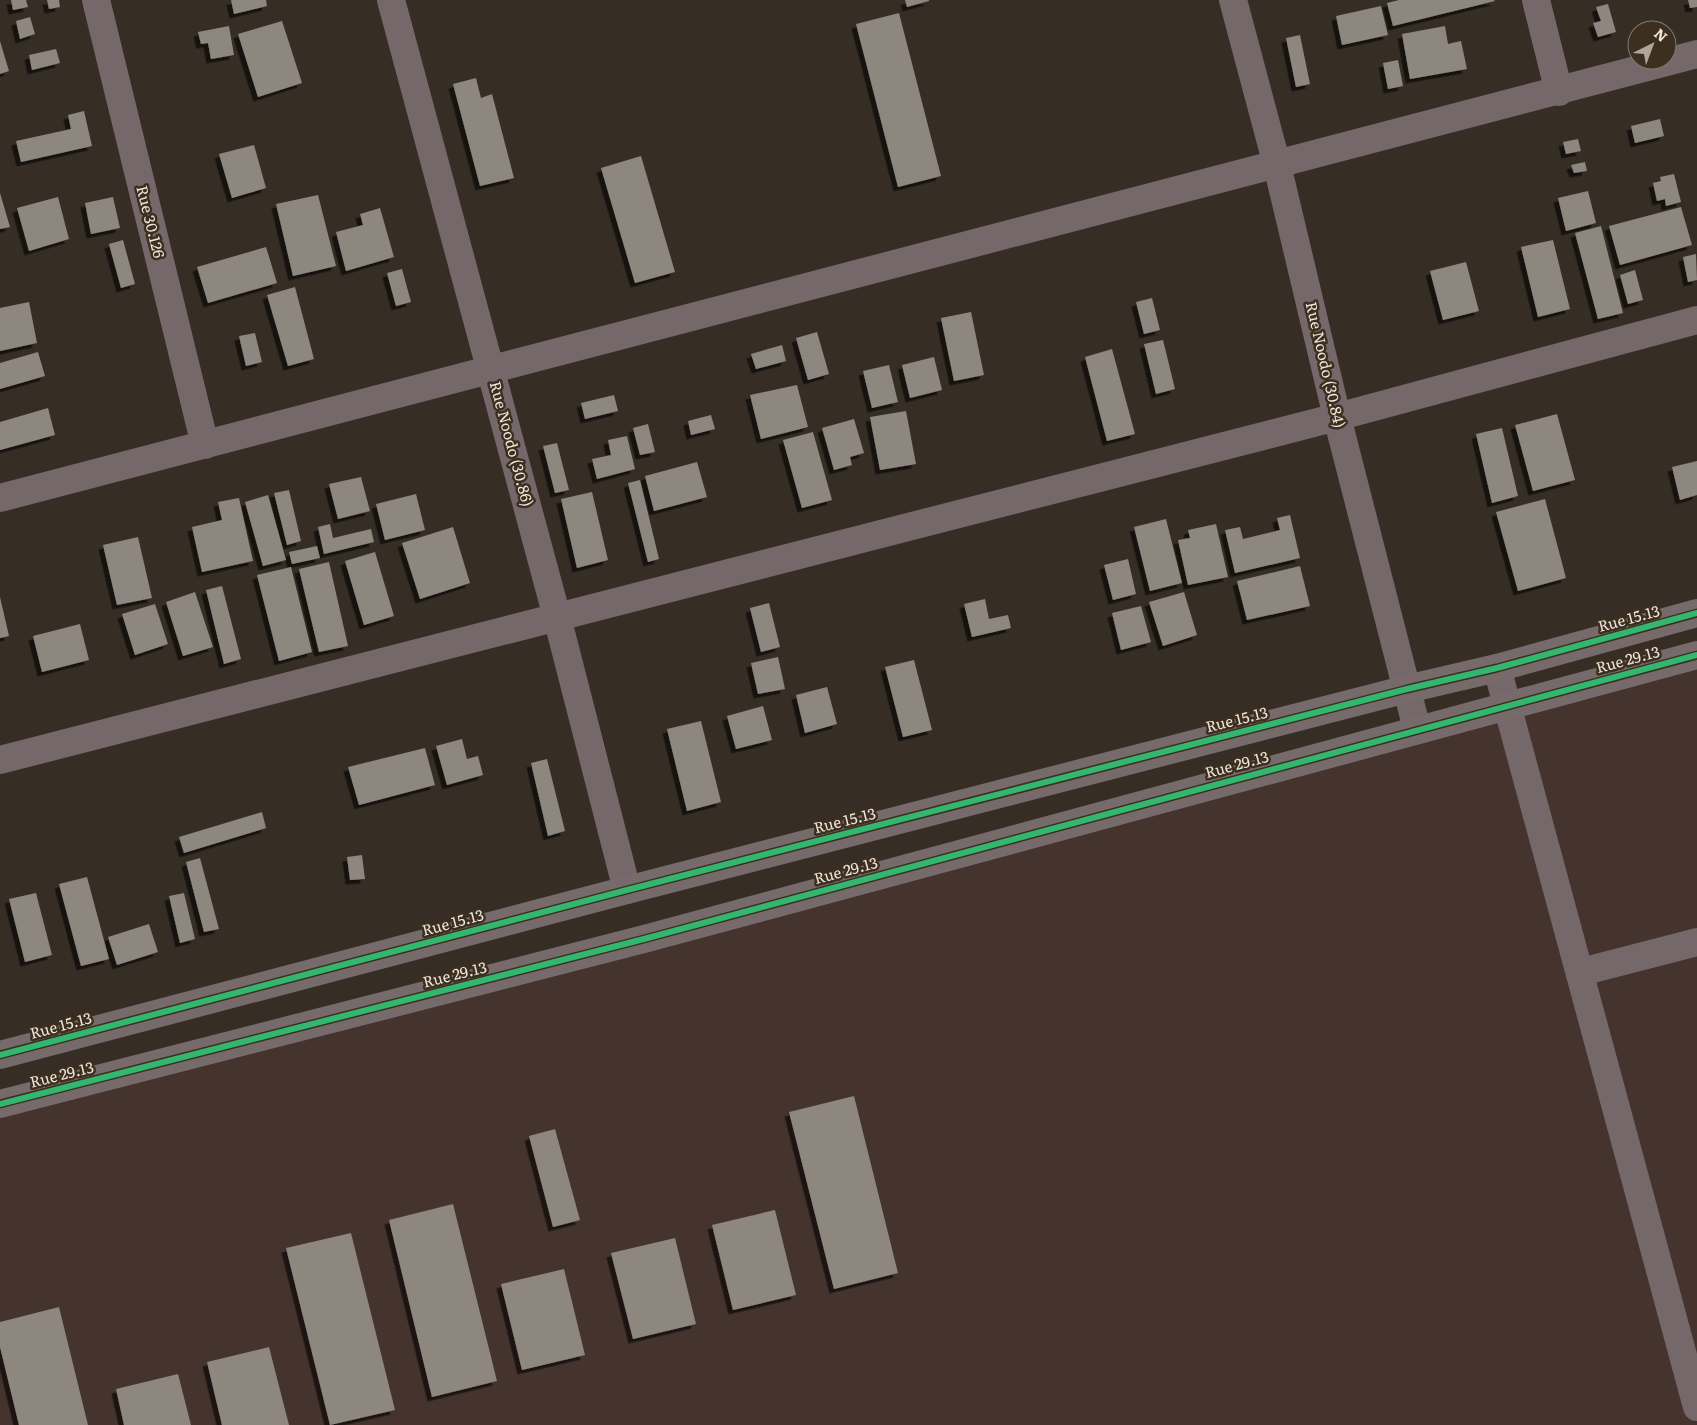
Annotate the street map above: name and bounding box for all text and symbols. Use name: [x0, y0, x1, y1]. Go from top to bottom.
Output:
north arrow: [1627, 20, 1677, 70]
text: N: [1650, 23, 1673, 46]
street label: Rue 30.126: [131, 183, 172, 260]
street label: Rue Noodo (30.84): [1301, 299, 1352, 430]
street label: Rue Noodo (30.86): [485, 378, 540, 509]
street label: Rue 15.13: [1595, 598, 1662, 637]
street label: Rue 29.13: [1593, 639, 1662, 678]
street label: Rue 15.13: [1203, 700, 1270, 737]
street label: Rue 29.13: [1202, 744, 1271, 783]
street label: Rue 15.13: [811, 801, 878, 838]
street label: Rue 29.13: [811, 850, 880, 889]
street label: Rue 15.13: [419, 902, 486, 941]
street label: Rue 29.13: [420, 955, 489, 993]
street label: Rue 15.13: [27, 1005, 94, 1044]
street label: Rue 29.13: [27, 1055, 96, 1093]

